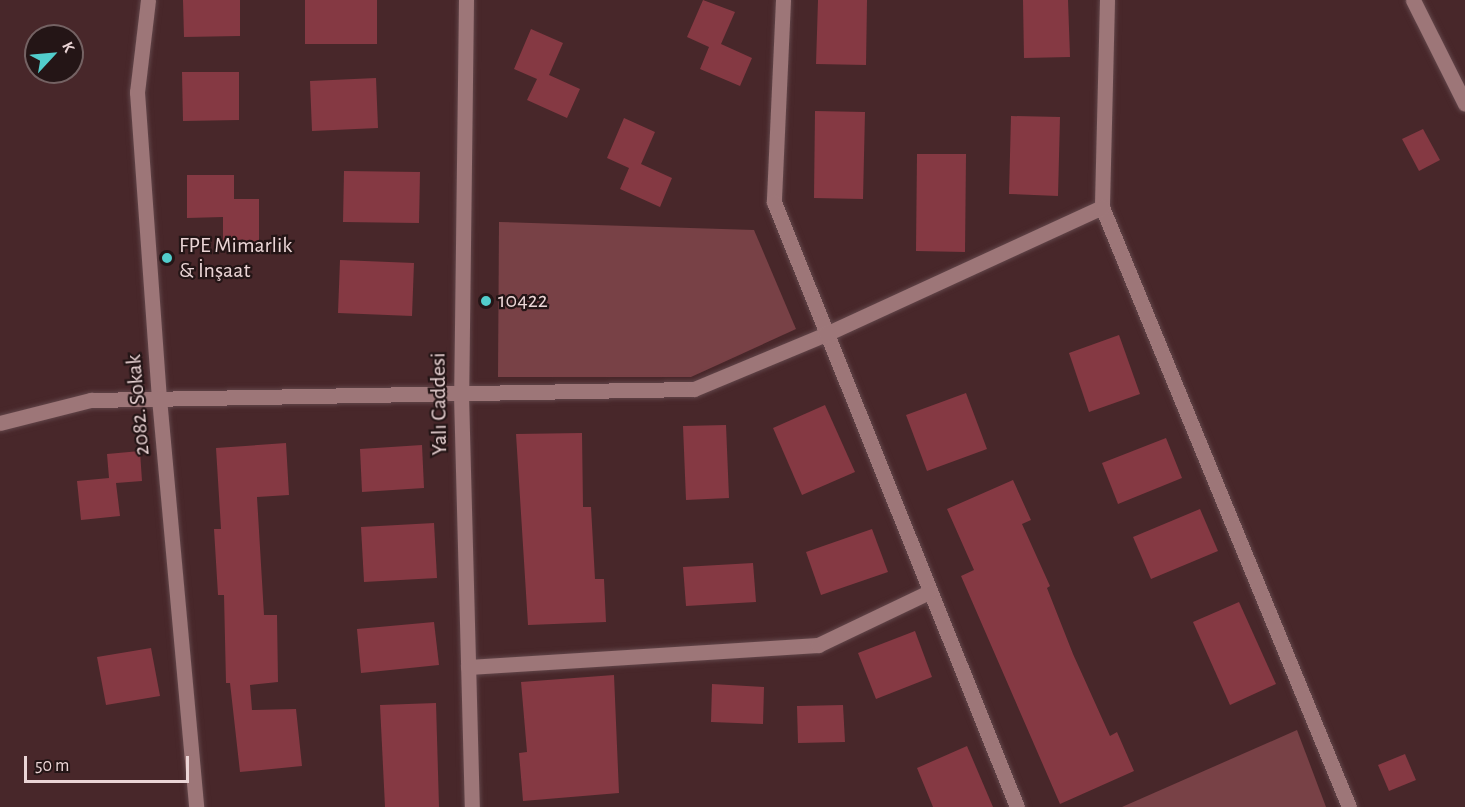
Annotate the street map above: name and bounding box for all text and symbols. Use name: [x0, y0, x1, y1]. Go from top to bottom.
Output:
north arrow: [24, 24, 84, 84]
text: K: [59, 39, 78, 55]
place label: FPE Mimarlik & İnşaat: [179, 232, 292, 284]
marker: FPE Mimarlik & İnşaat: [160, 251, 174, 265]
place label: 10422: [498, 288, 548, 314]
marker: 10422: [479, 294, 493, 308]
street label: Yalı Caddesi: [425, 352, 453, 456]
street label: 2082. Sokak: [120, 353, 156, 457]
scale bar: [27, 744, 192, 782]
text: 50 m: [35, 757, 69, 775]

